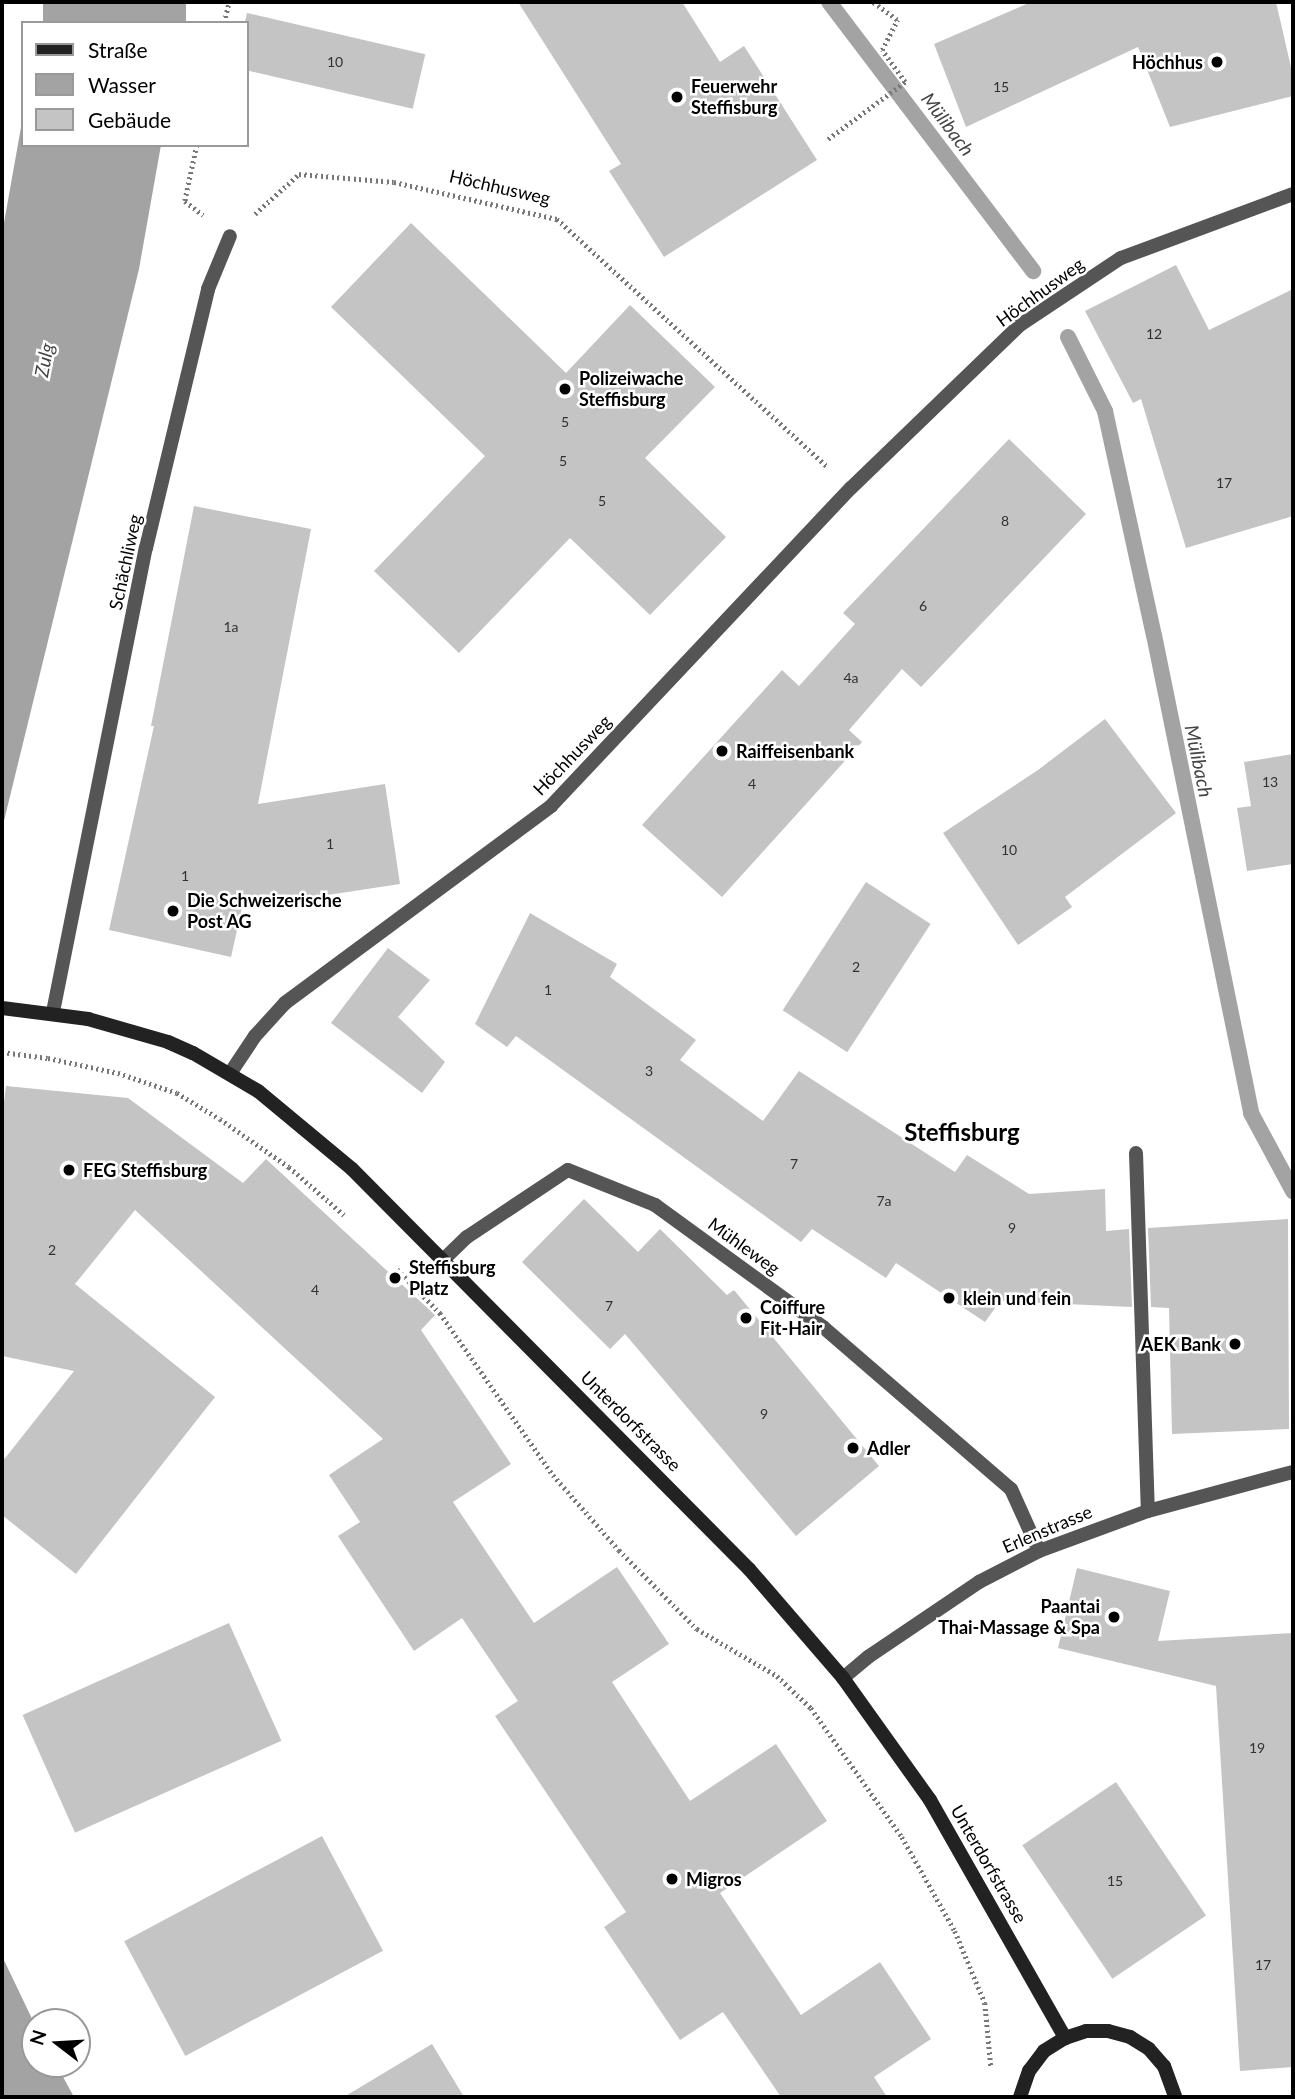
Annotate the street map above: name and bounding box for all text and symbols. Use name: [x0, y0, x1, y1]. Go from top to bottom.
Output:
legend: [21, 21, 248, 147]
text: Straße: [88, 37, 148, 62]
place label: Höchhus: [1132, 51, 1203, 73]
house number: 10: [327, 54, 343, 70]
marker: Höchhus: [1209, 54, 1225, 70]
text: Wasser: [88, 72, 156, 97]
place label: Feuerwehr Steffisburg: [691, 76, 778, 119]
house number: 15: [993, 79, 1009, 95]
water label: Mülibach: [917, 88, 979, 160]
marker: Feuerwehr Steffisburg: [669, 89, 685, 105]
text: Gebäude: [88, 107, 171, 132]
street label: Höchhusweg: [447, 165, 553, 209]
street label: Höchhusweg: [992, 253, 1088, 331]
house number: 12: [1146, 326, 1162, 342]
water label: Zulg: [30, 341, 58, 379]
place label: Polizeiwache Steffisburg: [579, 368, 683, 410]
marker: Polizeiwache Steffisburg: [557, 381, 573, 397]
house number: 5: [561, 414, 569, 430]
house number: 5: [559, 453, 567, 469]
house number: 17: [1216, 475, 1232, 491]
house number: 5: [598, 493, 606, 509]
street label: Schächliweg: [104, 512, 146, 612]
house number: 8: [1001, 513, 1009, 529]
house number: 6: [919, 598, 927, 614]
house number: 1a: [223, 619, 239, 635]
house number: 4a: [843, 670, 859, 686]
street label: Höchhusweg: [528, 710, 616, 800]
water label: Mülibach: [1180, 723, 1218, 799]
place label: Raiffeisenbank: [736, 740, 854, 762]
marker: Raiffeisenbank: [714, 743, 730, 759]
house number: 13: [1262, 774, 1278, 790]
house number: 4: [748, 776, 756, 792]
house number: 1: [326, 836, 334, 852]
house number: 10: [1001, 842, 1017, 858]
house number: 1: [181, 868, 189, 884]
place label: Die Schweizerische Post AG: [187, 890, 342, 932]
marker: Die Schweizerische Post AG: [165, 903, 181, 919]
house number: 2: [852, 959, 860, 975]
house number: 1: [544, 982, 552, 998]
house number: 3: [645, 1063, 653, 1079]
district label: Steffisburg: [904, 1118, 1020, 1146]
house number: 7: [790, 1156, 798, 1172]
place label: FEG Steffisburg: [83, 1159, 207, 1181]
marker: FEG Steffisburg: [61, 1162, 77, 1178]
house number: 7a: [876, 1193, 892, 1209]
street label: Mühleweg: [704, 1213, 784, 1279]
house number: 9: [1008, 1220, 1016, 1236]
house number: 2: [48, 1242, 56, 1258]
place label: Steffisburg Platz: [409, 1257, 496, 1300]
marker: Steffisburg Platz: [387, 1270, 403, 1286]
house number: 4: [311, 1282, 319, 1298]
place label: klein und fein: [963, 1287, 1071, 1309]
marker: klein und fein: [941, 1290, 957, 1306]
place label: Coiffure Fit-Hair: [760, 1297, 825, 1340]
house number: 7: [605, 1298, 613, 1314]
marker: Coiffure Fit-Hair: [738, 1310, 754, 1326]
place label: AEK Bank: [1141, 1333, 1221, 1355]
marker: AEK Bank: [1227, 1336, 1243, 1352]
street label: Unterdorfstrasse: [576, 1366, 686, 1476]
house number: 9: [760, 1406, 768, 1422]
place label: Adler: [867, 1437, 910, 1459]
marker: Adler: [845, 1440, 861, 1456]
street label: Erlenstrasse: [999, 1500, 1095, 1558]
place label: Paantai Thai-Massage & Spa: [938, 1596, 1100, 1638]
marker: Paantai Thai-Massage & Spa: [1106, 1609, 1122, 1625]
house number: 19: [1249, 1740, 1265, 1756]
street label: Unterdorfstrasse: [946, 1801, 1032, 1927]
place label: Migros: [686, 1868, 742, 1890]
marker: Migros: [664, 1871, 680, 1887]
house number: 15: [1107, 1873, 1123, 1889]
house number: 17: [1255, 1957, 1271, 1973]
north arrow: [21, 2008, 91, 2078]
text: N: [24, 2027, 50, 2048]

